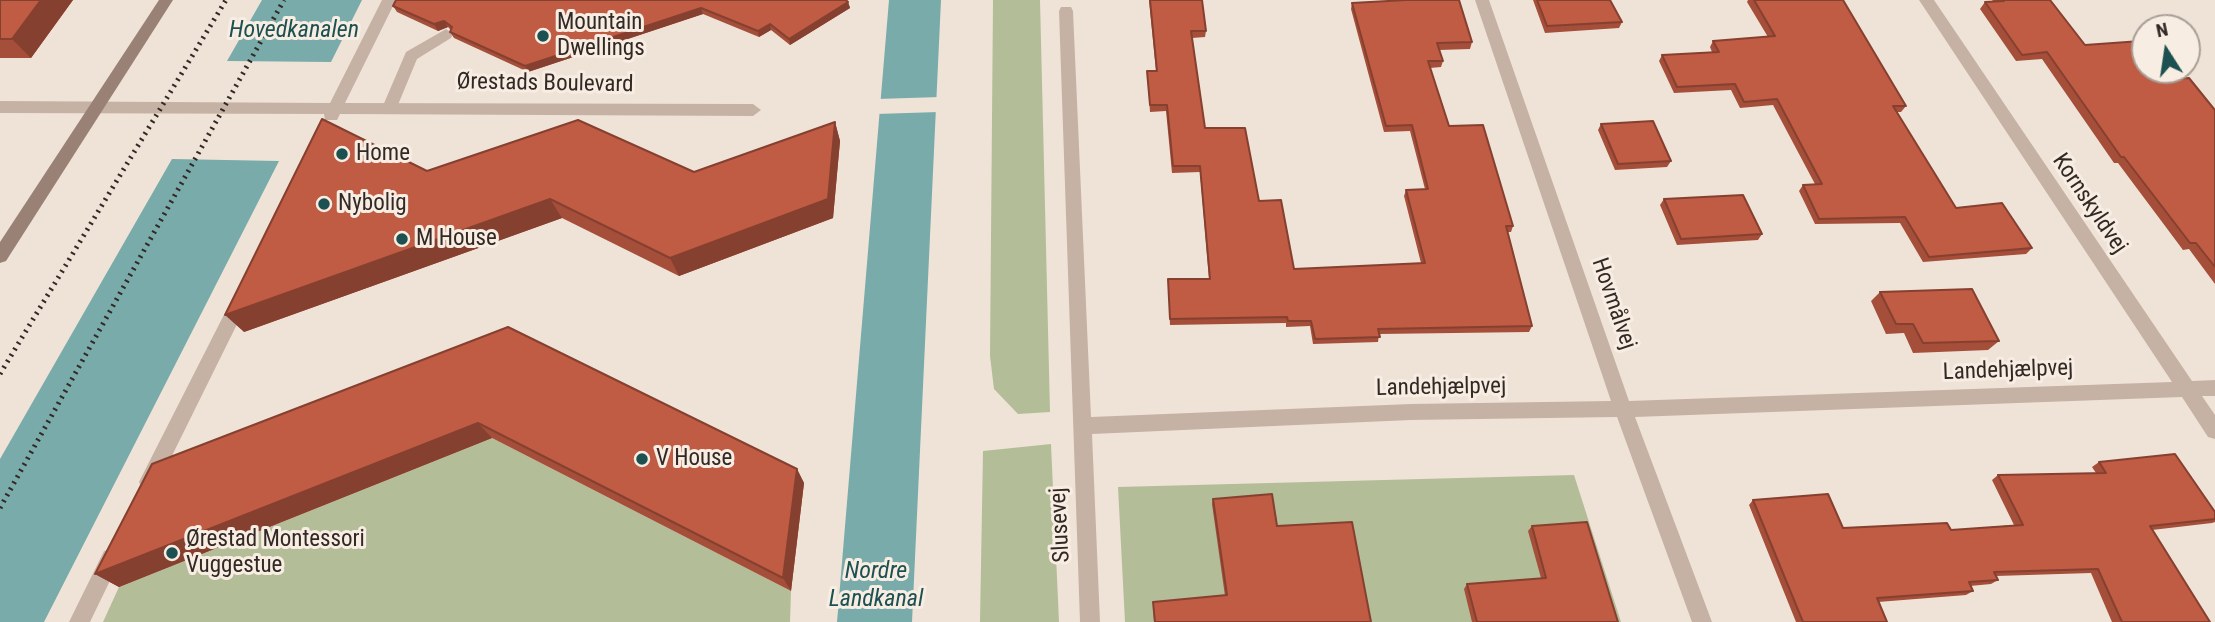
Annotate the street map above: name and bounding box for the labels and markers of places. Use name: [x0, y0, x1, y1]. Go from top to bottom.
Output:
place label: Mountain Dwellings: [557, 9, 645, 63]
marker: Mountain Dwellings: [535, 28, 551, 44]
place label: Home: [356, 140, 410, 168]
marker: Home: [334, 146, 350, 162]
place label: Nybolig: [338, 190, 407, 218]
marker: Nybolig: [316, 196, 332, 212]
place label: M House: [416, 225, 497, 253]
marker: M House: [394, 231, 410, 247]
place label: V House: [656, 445, 732, 473]
marker: V House: [634, 451, 650, 467]
place label: Ørestad Montessori Vuggestue: [186, 526, 365, 580]
marker: Ørestad Montessori Vuggestue: [164, 545, 180, 561]

